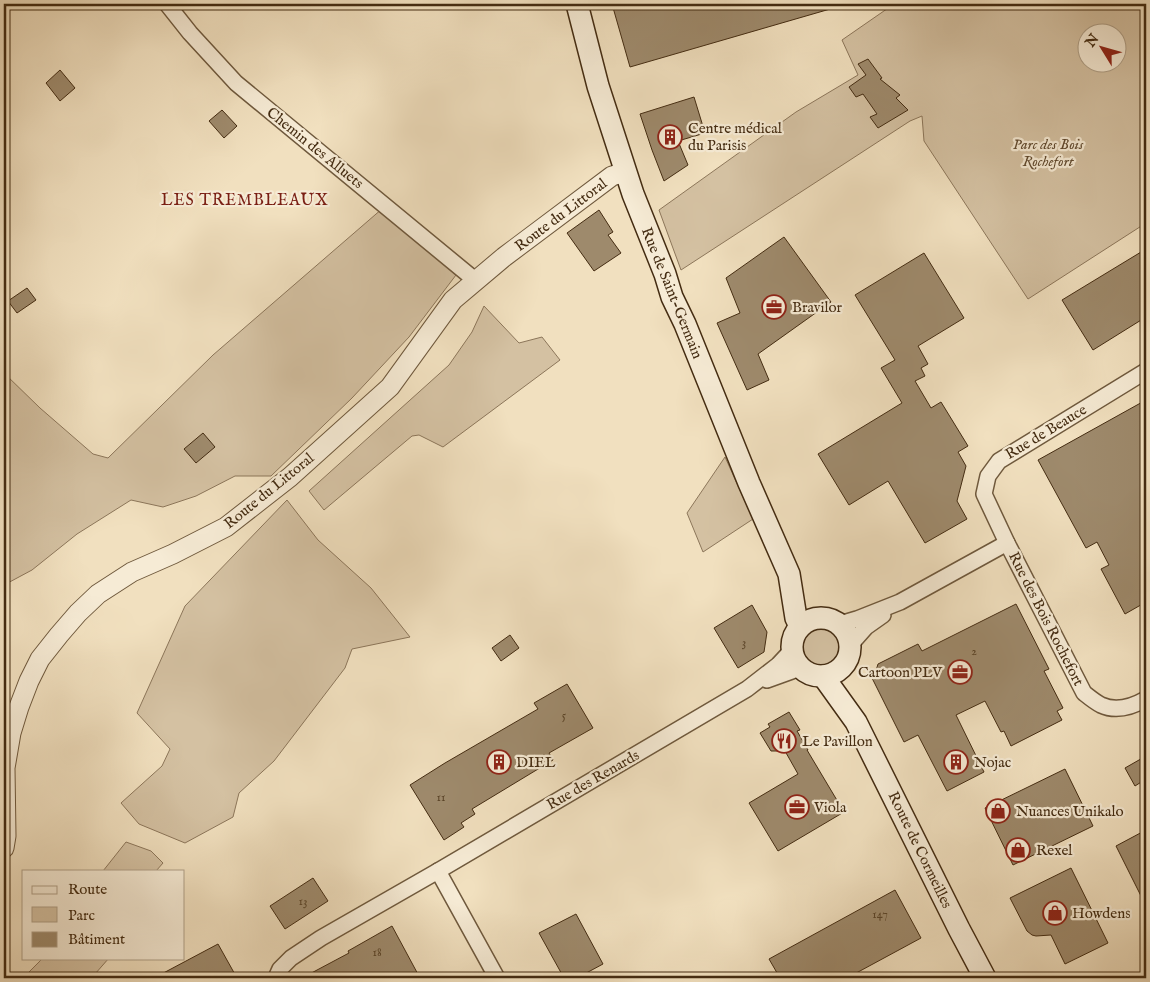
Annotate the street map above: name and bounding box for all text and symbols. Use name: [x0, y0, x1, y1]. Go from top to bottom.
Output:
north arrow: [1078, 22, 1128, 72]
text: N: [1081, 31, 1103, 52]
street label: Chemin des Alluets: [263, 103, 367, 193]
place label: Centre médical du Parisis: [688, 119, 783, 155]
building icon: Centre médical du Parisis: [657, 124, 683, 150]
park label: Parc des Bois Rochefort: [1013, 135, 1084, 171]
street label: Route du Littoral: [511, 174, 612, 256]
district label: LES TREMBLEAUX: [161, 191, 329, 211]
street label: Rue de Saint-Germain: [637, 225, 707, 361]
office icon: Bravilor: [761, 294, 787, 320]
place label: Bravilor: [792, 298, 842, 317]
street label: Rue de Beauce: [1002, 400, 1090, 464]
street label: Route du Littoral: [220, 448, 319, 533]
street label: Rue des Bois Rochefort: [1004, 549, 1088, 689]
house number: 3: [742, 635, 746, 650]
house number: 2: [971, 644, 977, 659]
office icon: Cartoon PLV: [947, 659, 973, 685]
place label: Cartoon PLV: [858, 663, 943, 682]
house number: 5: [562, 708, 567, 723]
restaurant icon: Le Pavillon: [771, 728, 797, 754]
place label: Le Pavillon: [802, 732, 873, 751]
street label: Rue des Renards: [543, 746, 643, 814]
building icon: DIEL: [486, 749, 512, 775]
building icon: Nojac: [943, 749, 969, 775]
place label: DIEL: [516, 753, 556, 772]
place label: Nojac: [974, 753, 1011, 772]
street label: Route de Cormeilles: [883, 788, 957, 912]
house number: 11: [437, 790, 445, 805]
office icon: Viola: [784, 794, 810, 820]
place label: Viola: [813, 798, 847, 817]
shop icon: Nuances Unikalo: [985, 798, 1011, 824]
place label: Nuances Unikalo: [1016, 802, 1124, 821]
shop icon: Rexel: [1005, 837, 1031, 863]
place label: Rexel: [1036, 841, 1073, 860]
legend: [22, 870, 185, 960]
text: Route: [68, 880, 107, 899]
house number: 13: [299, 894, 307, 909]
shop icon: Howdens: [1042, 900, 1068, 926]
place label: Howdens: [1072, 904, 1130, 923]
text: Parc: [68, 906, 95, 925]
house number: 147: [872, 907, 888, 922]
text: Bâtiment: [68, 930, 125, 949]
house number: 18: [372, 945, 382, 960]

